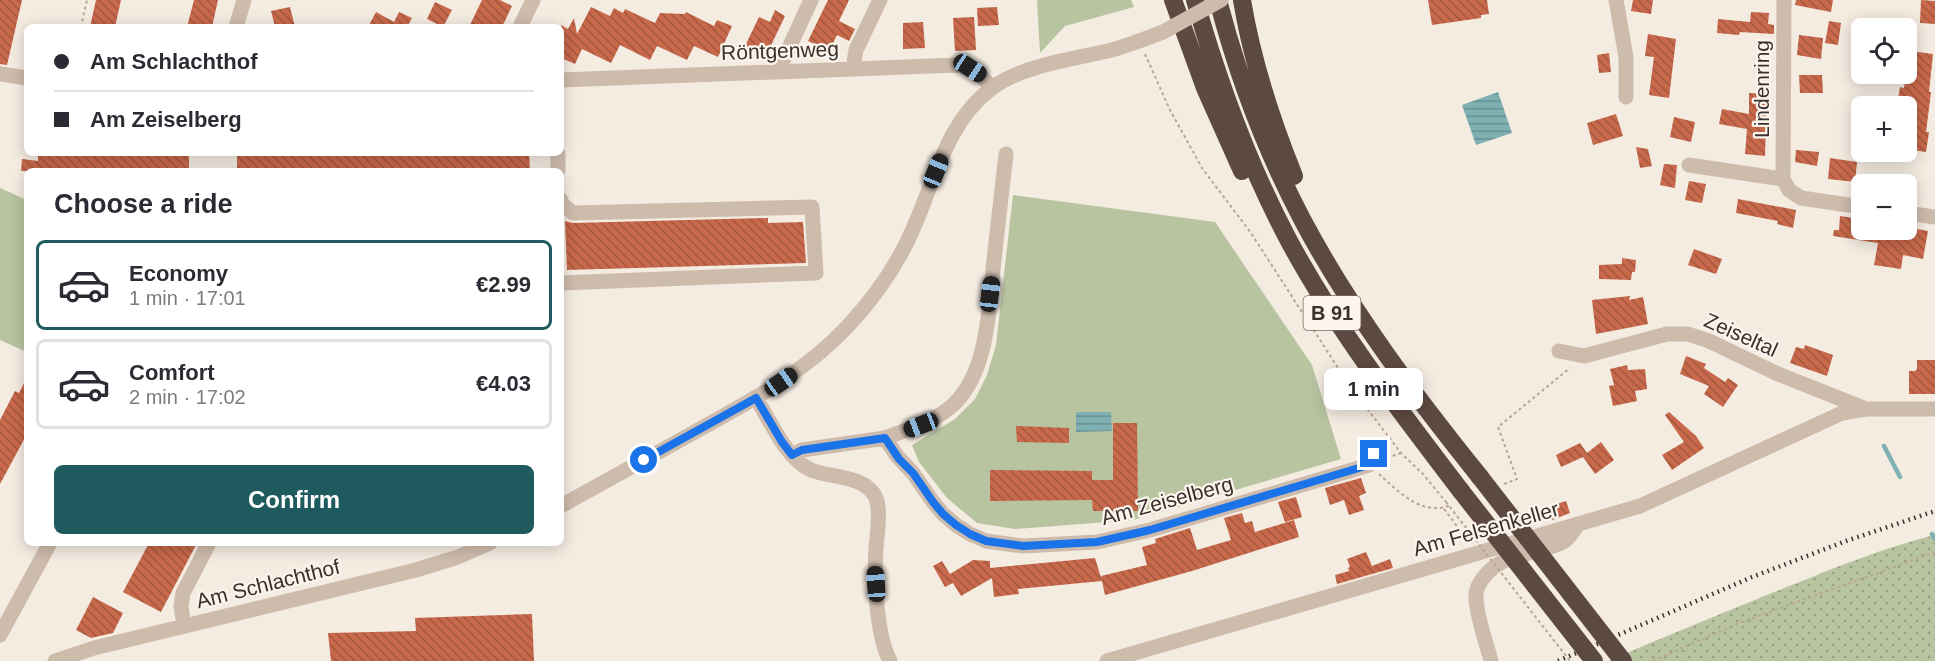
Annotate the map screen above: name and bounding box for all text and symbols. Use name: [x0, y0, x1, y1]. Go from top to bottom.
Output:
map controls: [1851, 18, 1917, 240]
button: locate: [1851, 18, 1917, 84]
street label: Röntgenweg: [721, 37, 839, 64]
street label: Lindenring: [1750, 40, 1773, 138]
text: Am Schlachthof: [90, 49, 257, 74]
car: [950, 51, 990, 85]
button: +: [1851, 96, 1917, 162]
text: Am Zeiselberg: [90, 107, 242, 132]
car: [921, 151, 951, 191]
button: −: [1851, 174, 1917, 240]
text: Choose a ride: [54, 189, 233, 219]
icon: car: [57, 258, 111, 312]
text: Economy: [129, 261, 228, 286]
text: €2.99: [476, 272, 531, 297]
car: [979, 275, 1001, 313]
text: 1 min · 17:01: [129, 287, 246, 309]
road number: B 91: [1304, 296, 1360, 330]
street label: Zeiseltal: [1701, 308, 1782, 361]
icon: car: [57, 357, 111, 411]
text: Comfort: [129, 360, 215, 385]
car: [761, 364, 801, 400]
callout: 1 min: [1324, 367, 1424, 409]
text: €4.03: [476, 371, 531, 396]
text: 1 min: [1347, 378, 1400, 400]
text: 2 min · 17:02: [129, 386, 246, 408]
car: [901, 410, 941, 440]
route end: [1360, 440, 1387, 467]
route start: [630, 446, 657, 473]
button: Confirm: [54, 465, 534, 534]
street label: Am Zeiselberg: [1099, 472, 1235, 529]
street label: Am Felsenkeller: [1410, 497, 1561, 560]
street label: Am Schlachthof: [194, 555, 342, 612]
car: [866, 565, 886, 603]

